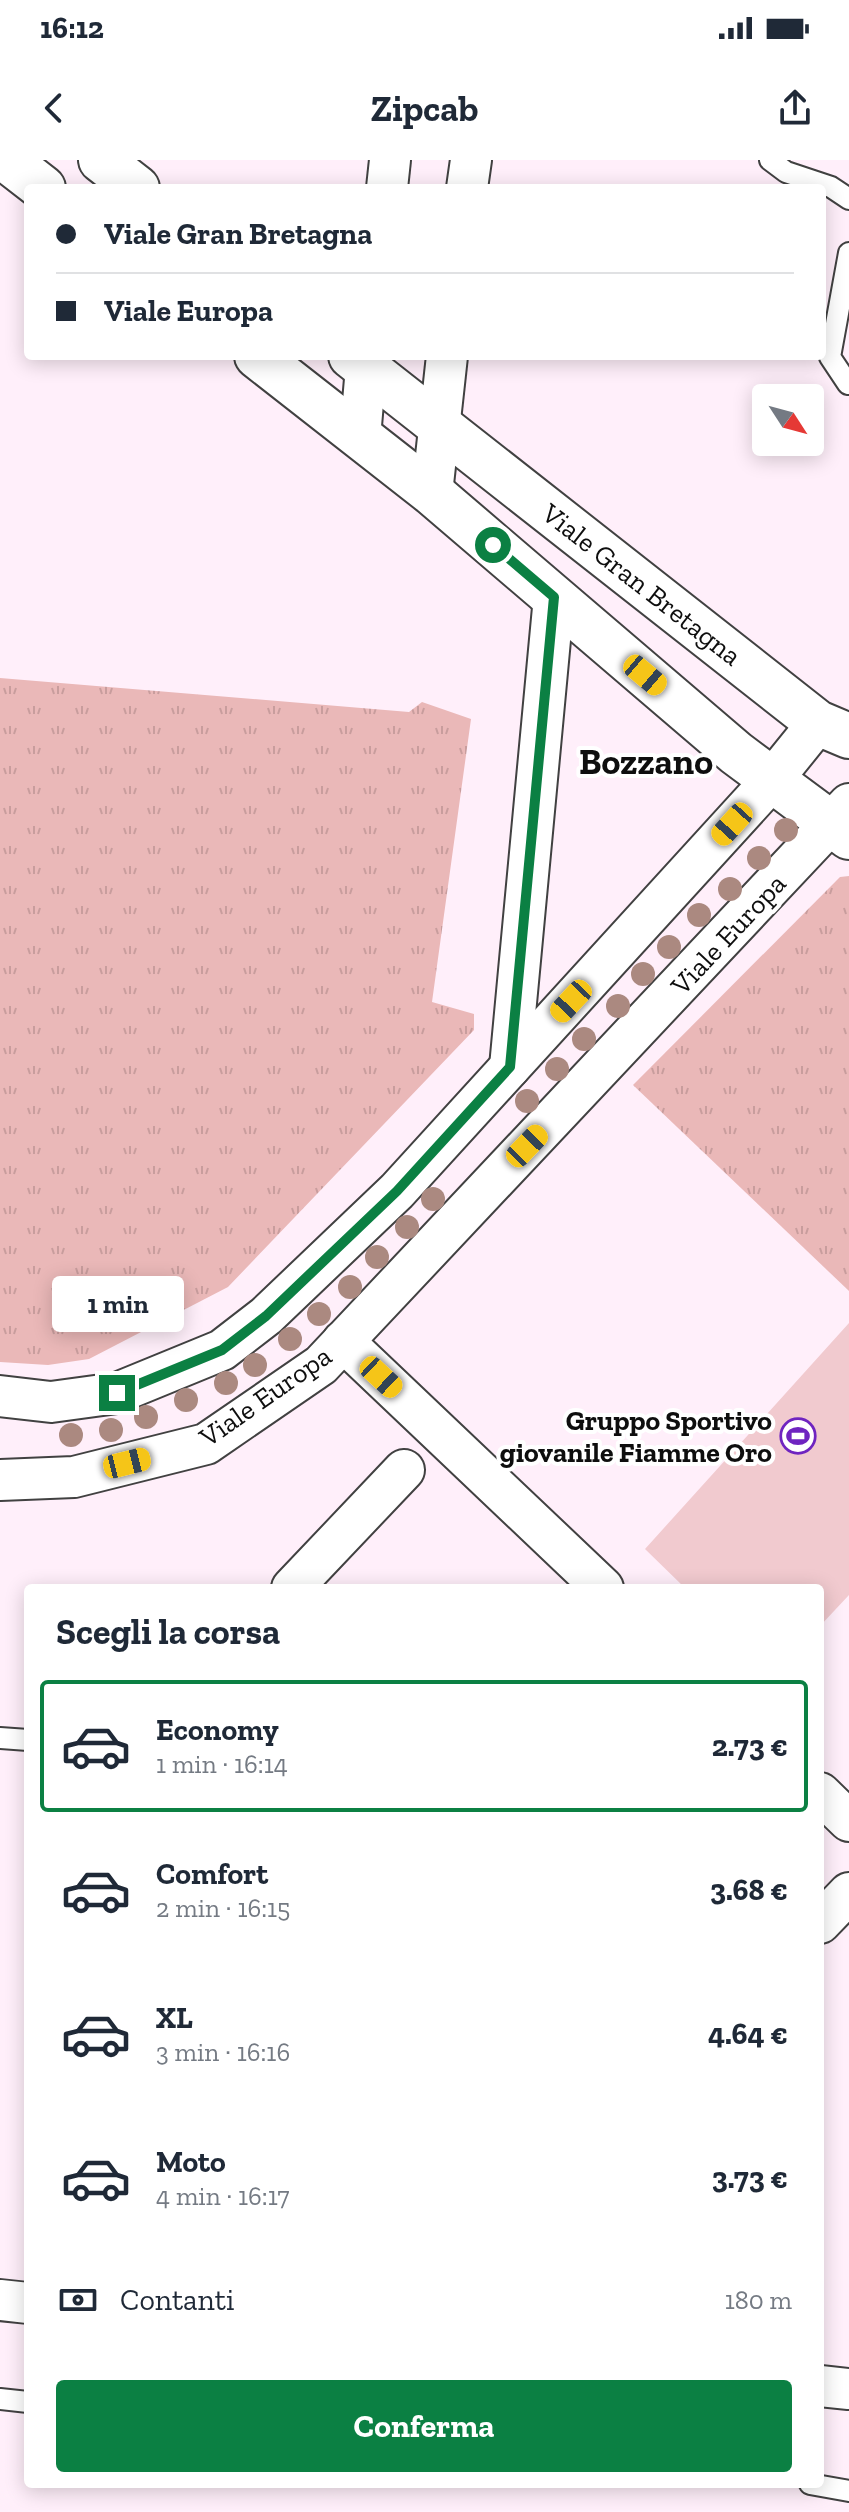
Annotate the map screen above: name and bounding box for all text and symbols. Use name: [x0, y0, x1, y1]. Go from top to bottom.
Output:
text: 16:12: [40, 10, 104, 46]
icon: back: [32, 86, 76, 130]
icon: share: [773, 86, 817, 130]
text: Zipcab: [371, 87, 478, 130]
text: Viale Gran Bretagna: [104, 216, 372, 252]
text: Viale Europa: [104, 293, 273, 329]
north arrow: [752, 384, 824, 456]
map controls: [752, 384, 824, 456]
street label: Viale Gran Bretagna: [535, 496, 748, 673]
route start: [475, 527, 511, 563]
car: [619, 650, 671, 700]
district label: Bozzano: [579, 740, 713, 783]
car: [707, 798, 757, 850]
street label: Viale Europa: [663, 867, 793, 1002]
car: [546, 975, 596, 1027]
car: [502, 1120, 552, 1172]
callout: 1 min: [51, 1277, 183, 1333]
text: 1 min: [87, 1288, 149, 1320]
street label: Viale Europa: [192, 1339, 338, 1454]
car: [355, 1352, 407, 1402]
route end: [99, 1375, 135, 1411]
place label: Gruppo Sportivo giovanile Fiamme Oro: [500, 1404, 772, 1469]
sports icon: Gruppo Sportivo giovanile Fiamme Oro: [779, 1417, 817, 1455]
car: [101, 1446, 153, 1480]
text: Scegli la corsa: [56, 1610, 280, 1653]
icon: car: [60, 1710, 132, 1782]
text: Economy: [156, 1712, 279, 1748]
text: 2.73 €: [712, 1728, 788, 1764]
text: 1 min · 16:14: [156, 1748, 288, 1780]
icon: car: [60, 1854, 132, 1926]
text: Comfort: [156, 1856, 268, 1892]
text: 3.68 €: [710, 1872, 788, 1908]
text: 2 min · 16:15: [156, 1892, 290, 1924]
icon: car: [60, 1998, 132, 2070]
text: XL: [156, 2000, 193, 2036]
text: 4.64 €: [708, 2016, 788, 2052]
text: 3 min · 16:16: [156, 2036, 290, 2068]
icon: car: [60, 2142, 132, 2214]
text: Moto: [156, 2144, 226, 2180]
text: 3.73 €: [712, 2160, 788, 2196]
text: 4 min · 16:17: [156, 2180, 289, 2212]
icon: cash: [56, 2278, 100, 2322]
text: Contanti: [120, 2282, 234, 2318]
text: 180 m: [725, 2284, 792, 2316]
button: Conferma: [56, 2380, 792, 2472]

